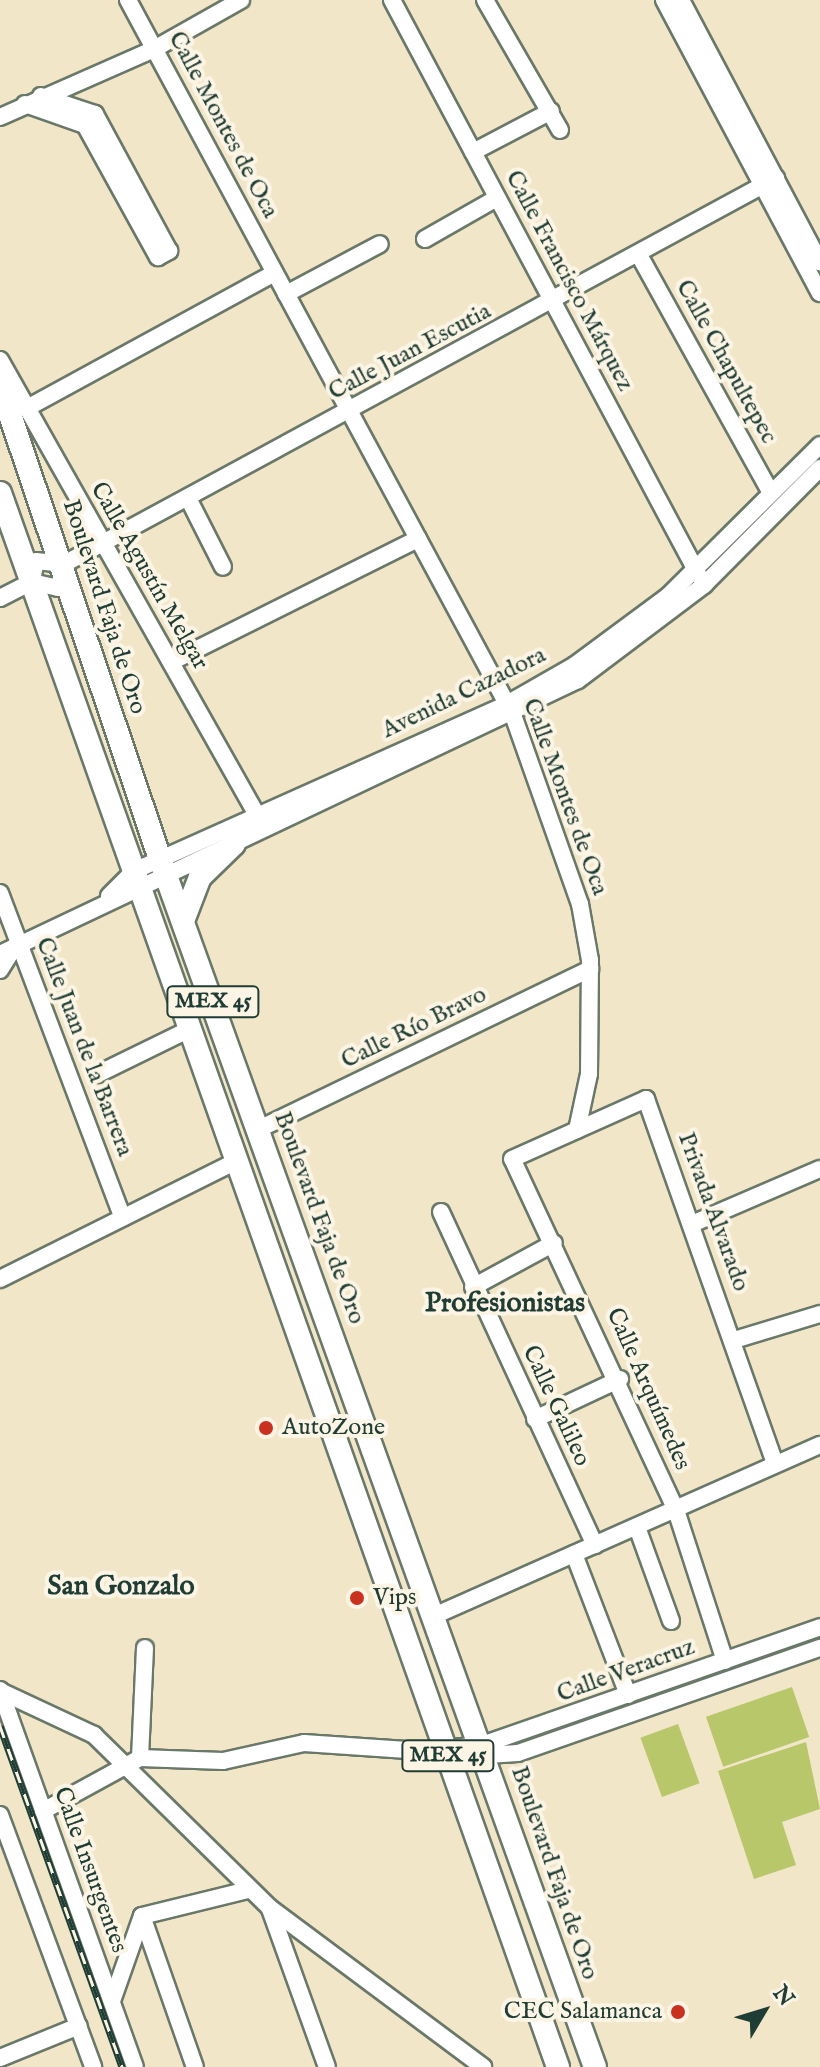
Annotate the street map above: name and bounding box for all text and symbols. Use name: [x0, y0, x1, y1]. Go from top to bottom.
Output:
street label: Calle Montes de Oca: [162, 27, 284, 223]
street label: Calle Francisco Márquez: [499, 166, 639, 396]
street label: Calle Chapultepec: [669, 275, 783, 449]
street label: Calle Juan Escutia: [324, 297, 496, 407]
street label: Calle Agustín Melgar: [84, 477, 214, 675]
street label: Boulevard Faja de Oro: [56, 496, 152, 718]
street label: Avenida Cazadora: [377, 641, 551, 745]
street label: Calle Montes de Oca: [516, 695, 614, 899]
street label: Calle Juan de la Barrera: [29, 933, 139, 1161]
street label: Calle Río Bravo: [337, 981, 491, 1075]
road number: MEX 45: [165, 984, 261, 1020]
street label: Boulevard Faja de Oro: [267, 1108, 371, 1328]
street label: Privada Alvarado: [671, 1129, 755, 1295]
district label: Profesionistas: [425, 1287, 585, 1321]
street label: Calle Arquímedes: [599, 1304, 697, 1474]
street label: Calle Galileo: [516, 1341, 596, 1471]
place label: AutoZone: [282, 1414, 385, 1442]
marker: AutoZone: [257, 1419, 275, 1437]
district label: San Gonzalo: [47, 1570, 195, 1604]
place label: Vips: [373, 1584, 416, 1612]
marker: Vips: [348, 1589, 366, 1607]
street label: Calle Veracruz: [553, 1633, 699, 1709]
road number: MEX 45: [400, 1738, 496, 1774]
street label: Boulevard Faja de Oro: [504, 1763, 604, 1983]
street label: Calle Insurgentes: [47, 1783, 133, 1957]
north arrow: [724, 1971, 804, 2051]
text: N: [766, 1980, 800, 2012]
place label: CEC Salamanca: [504, 1998, 662, 2026]
marker: CEC Salamanca: [669, 2003, 687, 2021]

